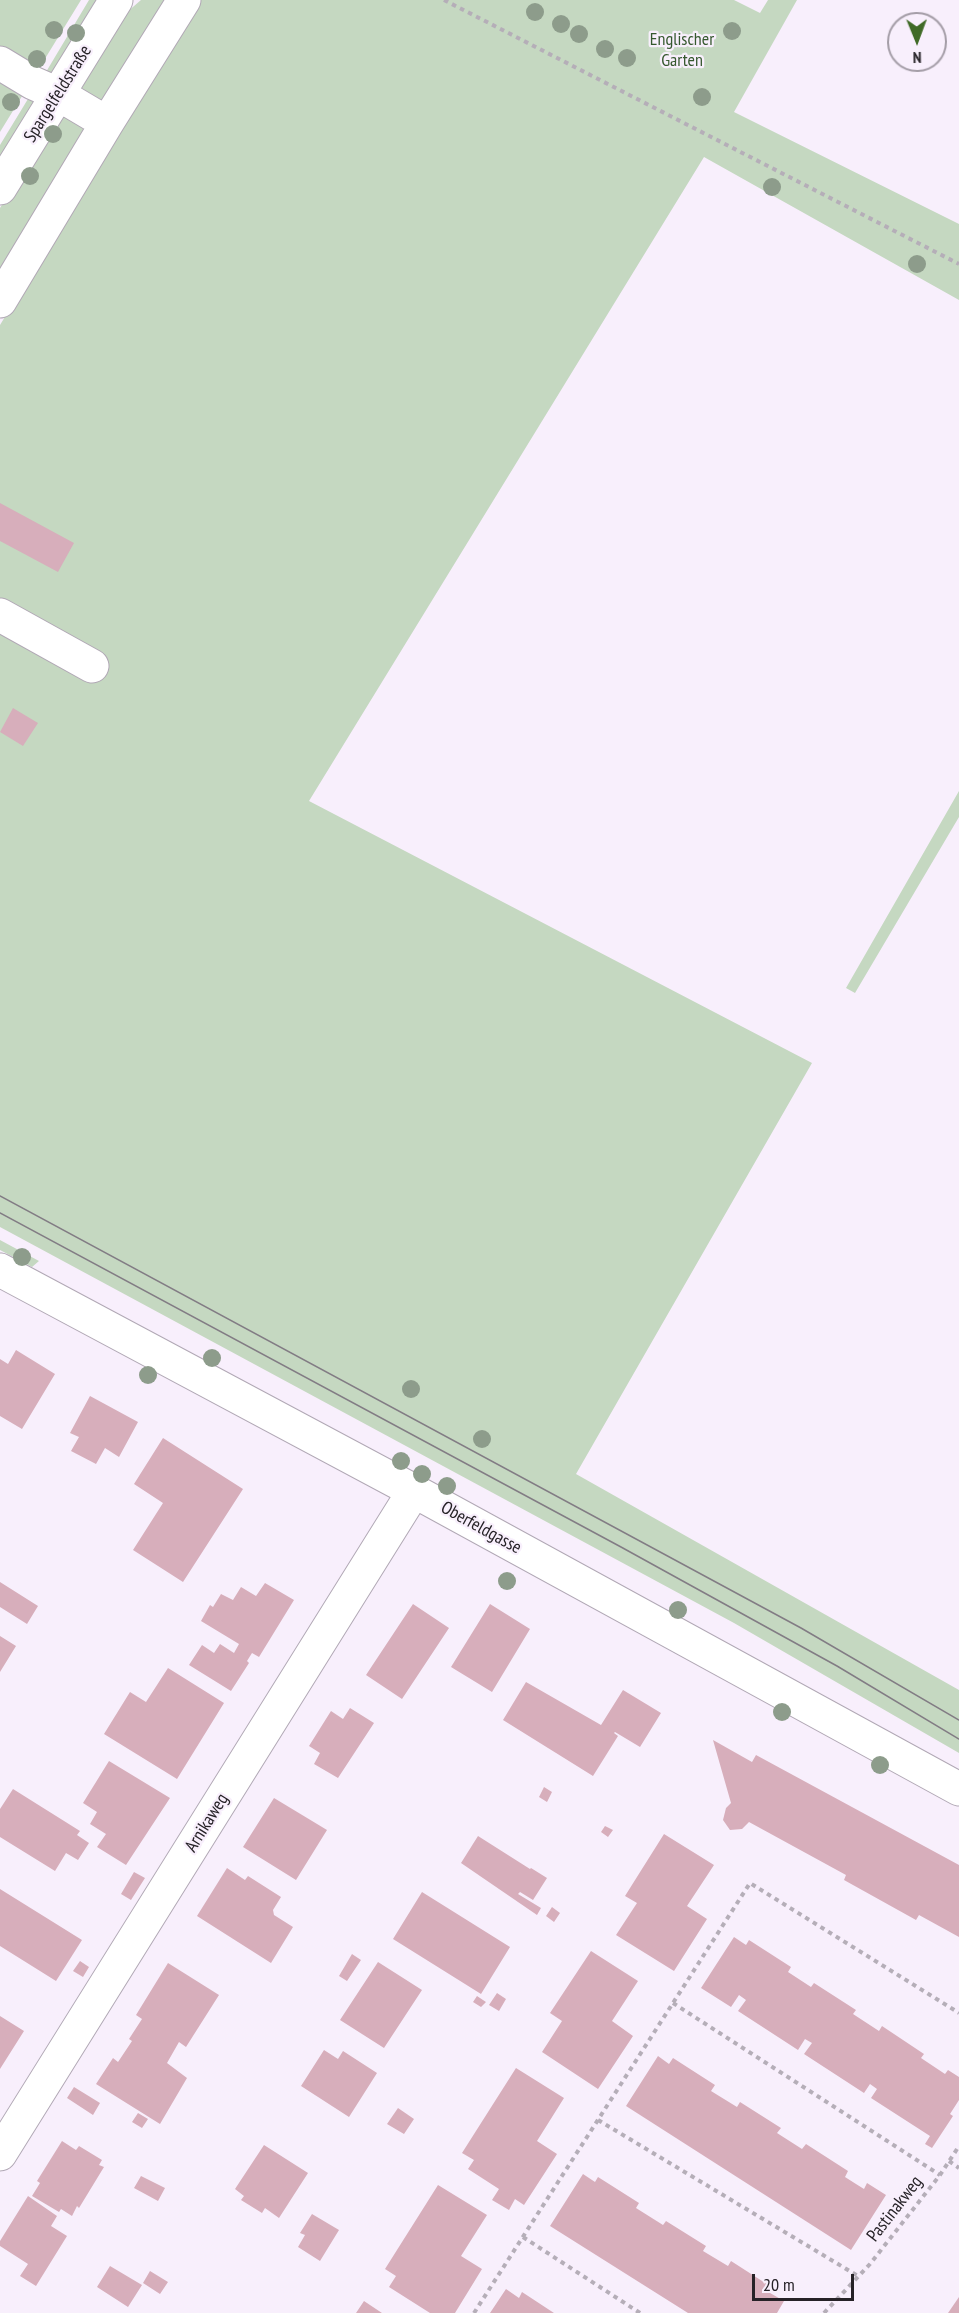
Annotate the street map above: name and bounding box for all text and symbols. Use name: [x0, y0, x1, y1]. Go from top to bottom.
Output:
north arrow: [887, 12, 947, 72]
park label: Englischer Garten: [650, 29, 714, 72]
street label: Spargelfeldstraße: [20, 41, 96, 147]
text: N: [913, 48, 922, 68]
street label: Oberfeldgasse: [437, 1497, 525, 1559]
street label: Arnikaweg: [181, 1790, 233, 1856]
street label: Pastinakweg: [863, 2172, 927, 2246]
scale bar: [755, 2262, 857, 2300]
text: 20 m: [763, 2273, 795, 2296]

